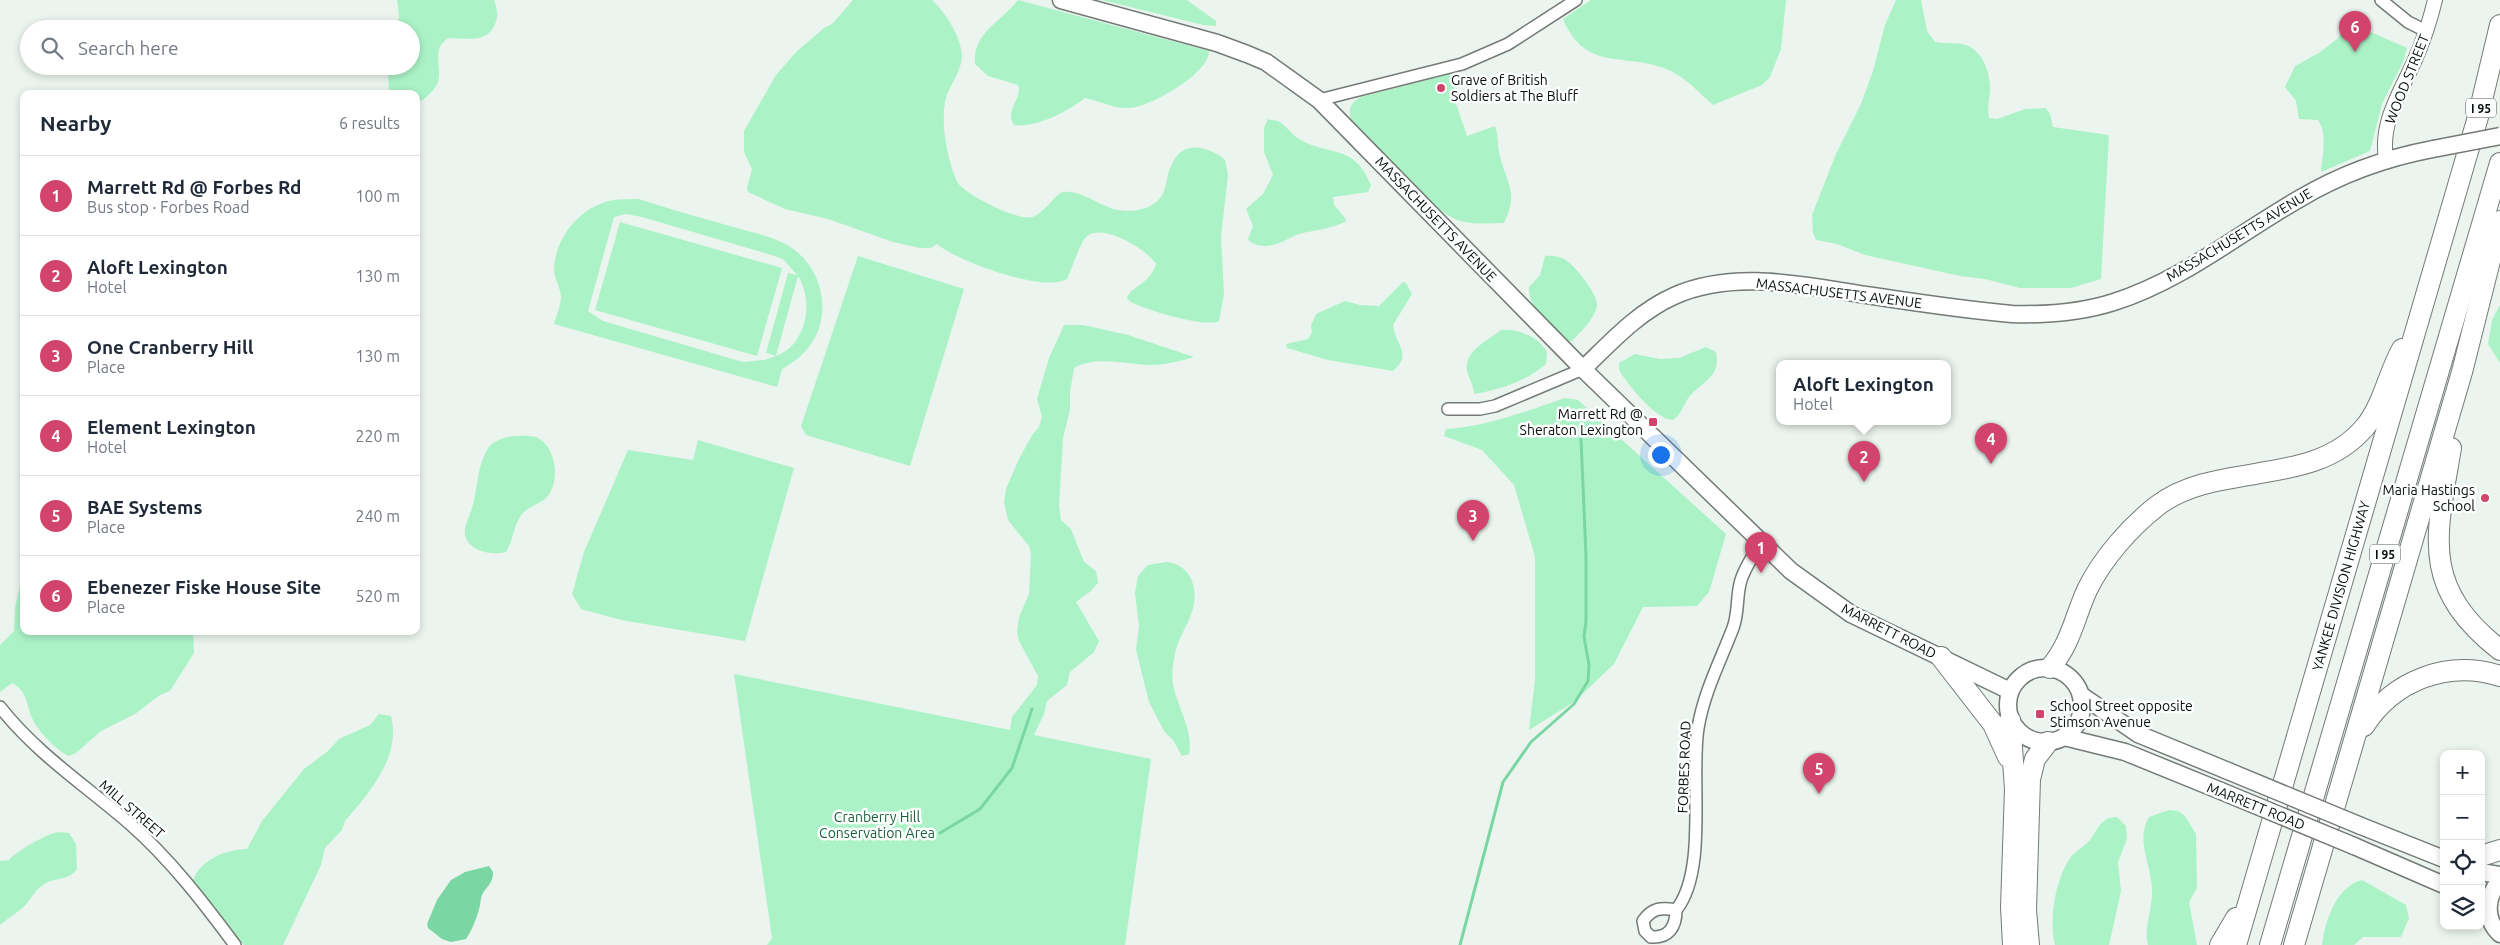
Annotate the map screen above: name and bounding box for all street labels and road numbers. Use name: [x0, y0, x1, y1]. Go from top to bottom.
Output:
street label: WOOD STREET: [2382, 32, 2432, 126]
road number: I 95: [2466, 99, 2496, 118]
street label: MASSACHUSETTS AVENUE: [1372, 153, 1500, 285]
street label: MASSACHUSETTS AVENUE: [2163, 185, 2315, 285]
street label: MASSACHUSETTS AVENUE: [1755, 275, 1923, 311]
street label: YANKEE DIVISION HIGHWAY: [2309, 499, 2373, 673]
road number: I 95: [2370, 544, 2400, 564]
street label: MARRETT ROAD: [1839, 600, 1939, 662]
street label: FORBES ROAD: [1674, 720, 1694, 814]
street label: MILL STREET: [96, 777, 168, 842]
street label: MARRETT ROAD: [2205, 779, 2307, 833]

